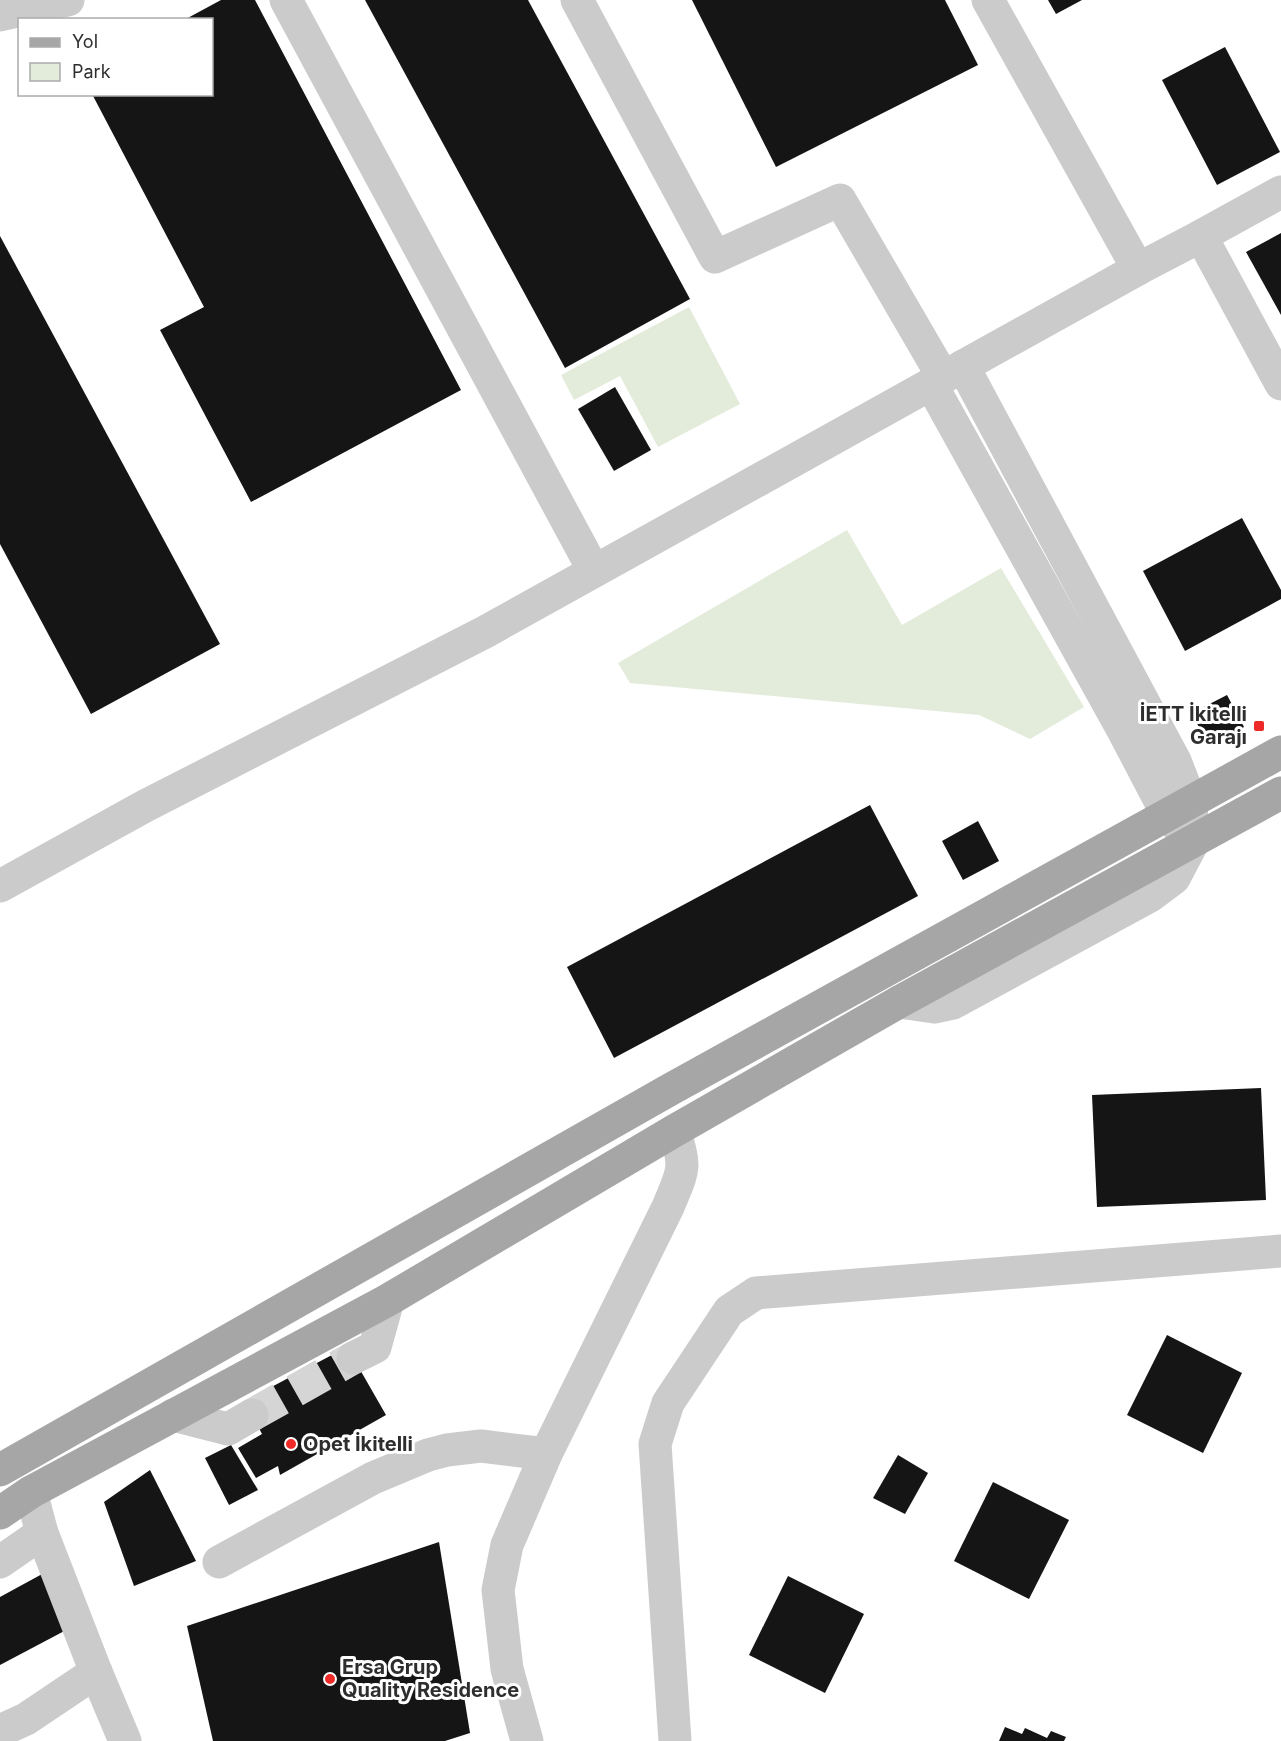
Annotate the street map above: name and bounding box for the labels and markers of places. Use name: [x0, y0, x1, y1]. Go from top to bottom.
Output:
place label: İETT İkitelli Garajı: [1140, 702, 1247, 749]
marker: İETT İkitelli Garajı: [1252, 719, 1266, 733]
place label: Opet İkitelli: [303, 1432, 413, 1456]
marker: Opet İkitelli: [284, 1437, 298, 1451]
place label: Ersa Grup Quality Residence: [342, 1655, 519, 1702]
marker: Ersa Grup Quality Residence: [323, 1672, 337, 1686]

